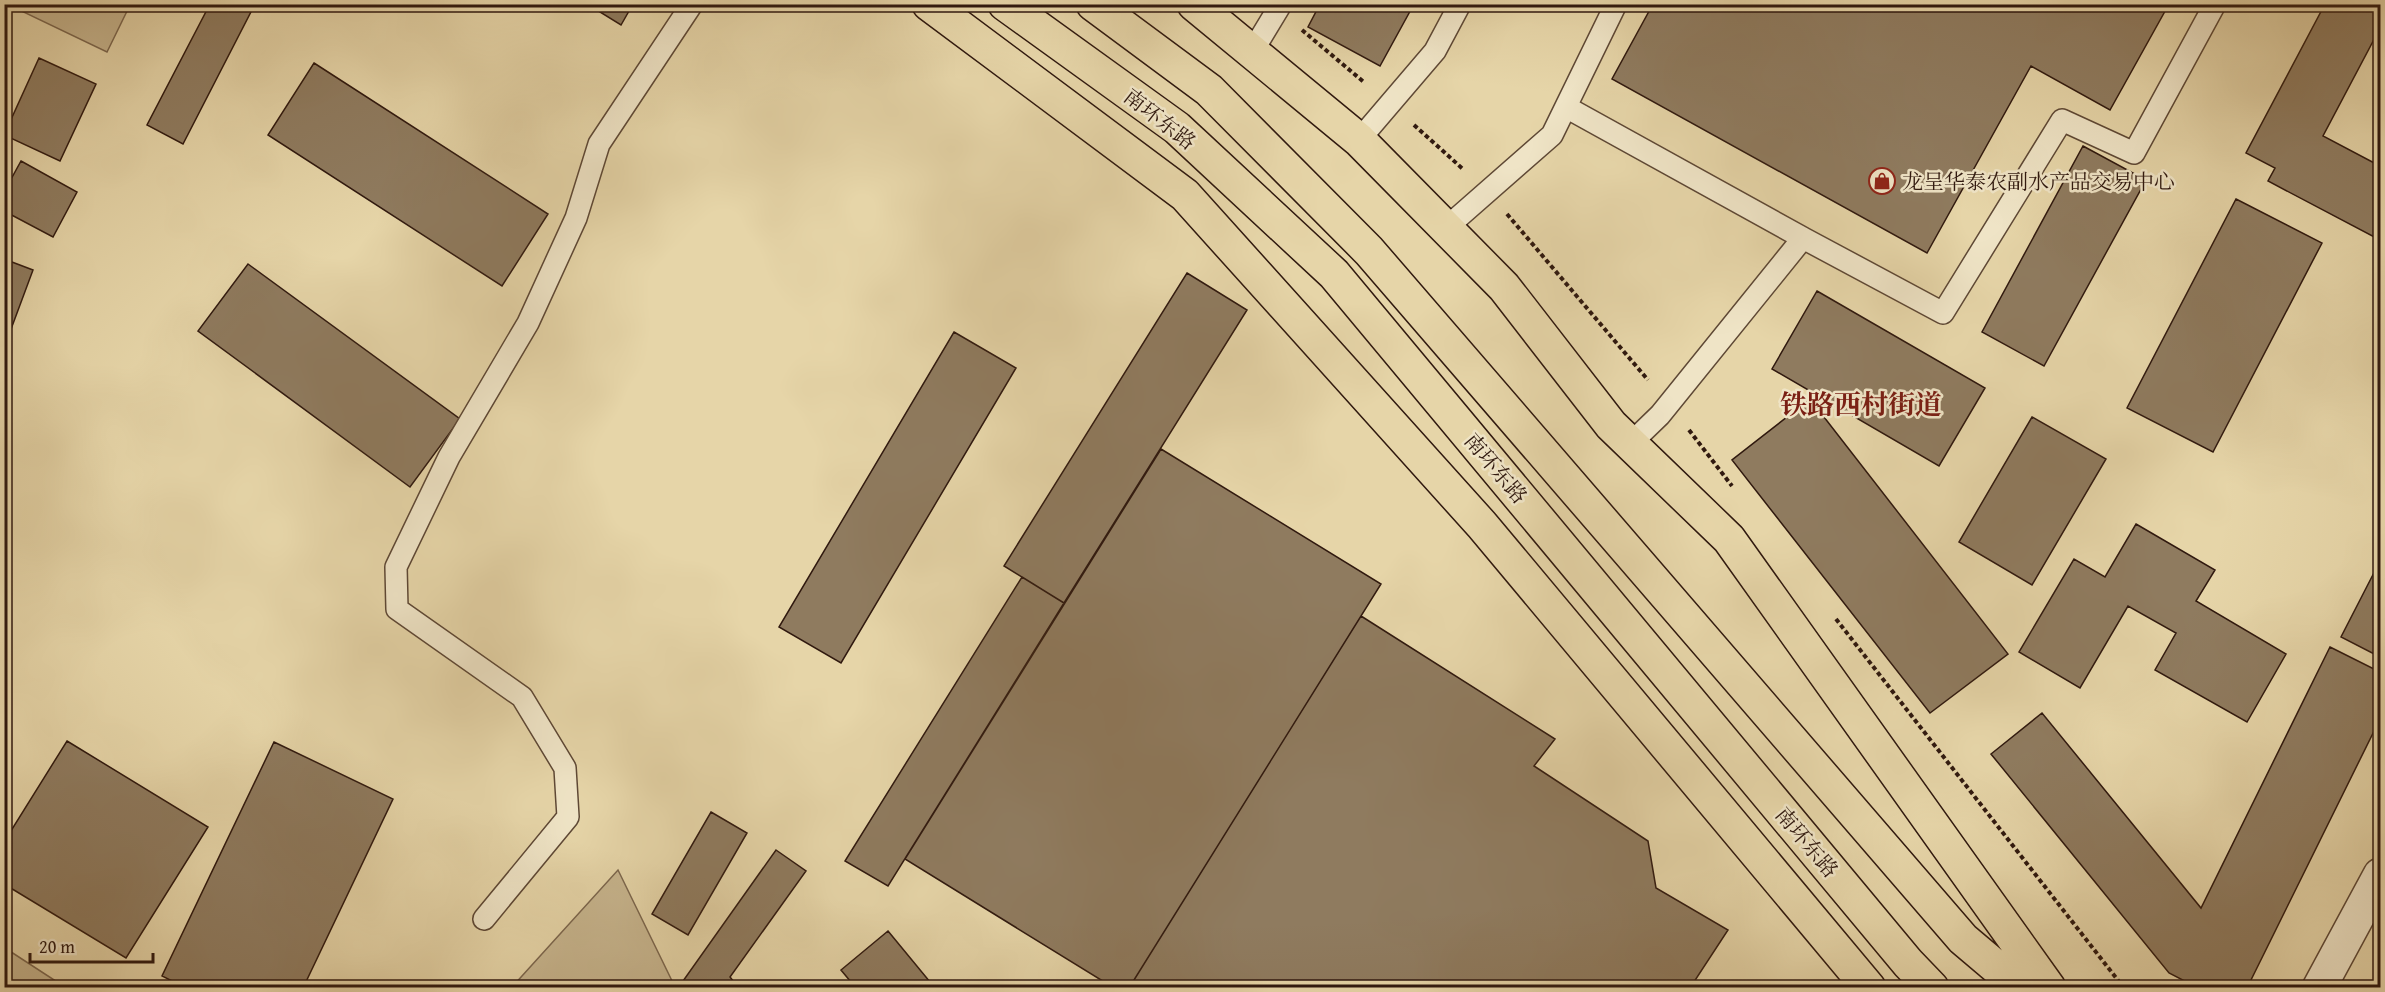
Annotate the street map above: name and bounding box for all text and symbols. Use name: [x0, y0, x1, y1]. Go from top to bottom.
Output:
street label: 南环东路: [1117, 81, 1203, 157]
shop icon: 龙呈华泰农副水产品交易中心: [1867, 166, 1897, 196]
place label: 龙呈华泰农副水产品交易中心: [1902, 166, 2175, 197]
district label: 铁路西村街道: [1780, 384, 1942, 424]
street label: 南环东路: [1457, 426, 1535, 510]
street label: 南环东路: [1768, 800, 1846, 884]
scale bar: [30, 926, 153, 964]
text: 20 m: [39, 933, 75, 960]

